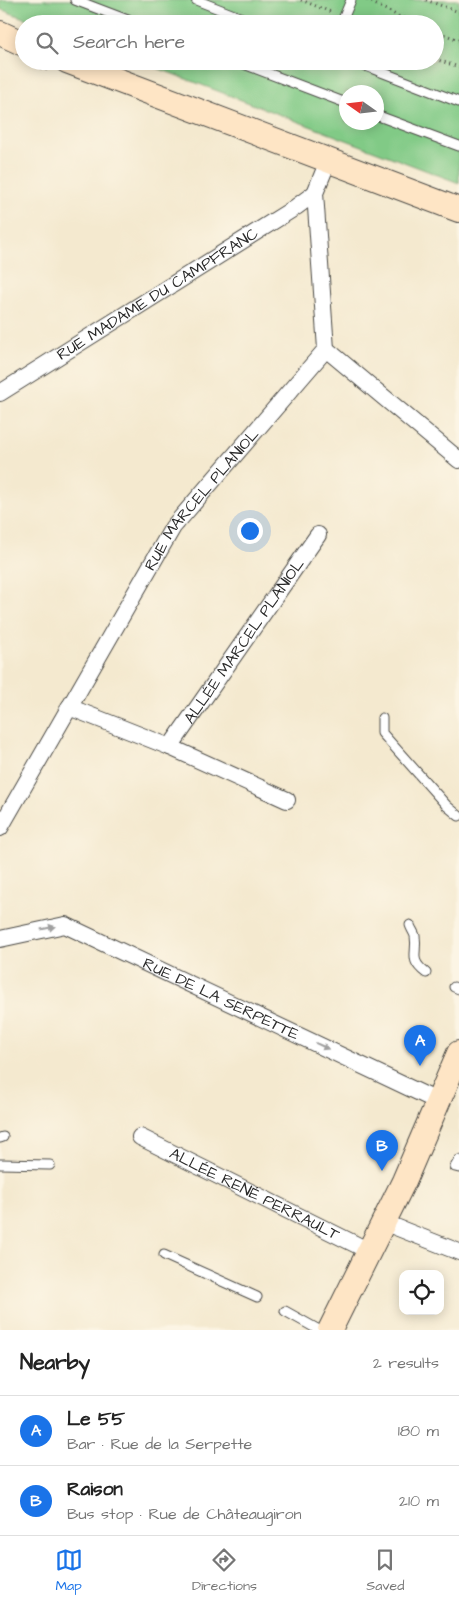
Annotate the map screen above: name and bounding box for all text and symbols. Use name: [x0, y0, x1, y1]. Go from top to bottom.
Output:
search box: [15, 15, 444, 70]
icon: search: [33, 29, 61, 57]
text: Search here: [73, 29, 185, 56]
north arrow: [339, 85, 384, 130]
street label: RUE MADAME DU CAMPFRANC: [52, 222, 263, 366]
street label: RUE MARCEL PLANIOL: [139, 424, 264, 575]
your location: [237, 518, 263, 544]
street label: ALLÉE MARCEL PLANIOL: [179, 554, 309, 728]
one-way arrow: [40, 924, 55, 932]
street label: RUE DE LA SERPETTE: [139, 952, 303, 1045]
pin: A: [404, 1025, 436, 1066]
one-way arrow: [315, 1043, 329, 1051]
pin: B: [366, 1130, 398, 1171]
street label: ALLÉE RENÉ PERRAULT: [166, 1142, 343, 1246]
map controls: [399, 1270, 444, 1315]
button: locate: [399, 1270, 444, 1315]
text: Nearby: [20, 1348, 90, 1377]
text: 2 results: [373, 1352, 439, 1374]
text: Le 55: [67, 1406, 125, 1433]
text: A: [31, 1420, 41, 1442]
text: 180 m: [398, 1420, 439, 1442]
text: Bar · Rue de la Serpette: [67, 1433, 252, 1455]
text: Raison: [67, 1476, 123, 1503]
text: B: [30, 1490, 42, 1512]
text: 210 m: [399, 1490, 439, 1512]
text: Bus stop · Rue de Châteaugiron: [67, 1503, 302, 1525]
tab: Map: [55, 1546, 83, 1596]
tab: Directions: [192, 1546, 257, 1596]
tab: Saved: [366, 1546, 404, 1596]

